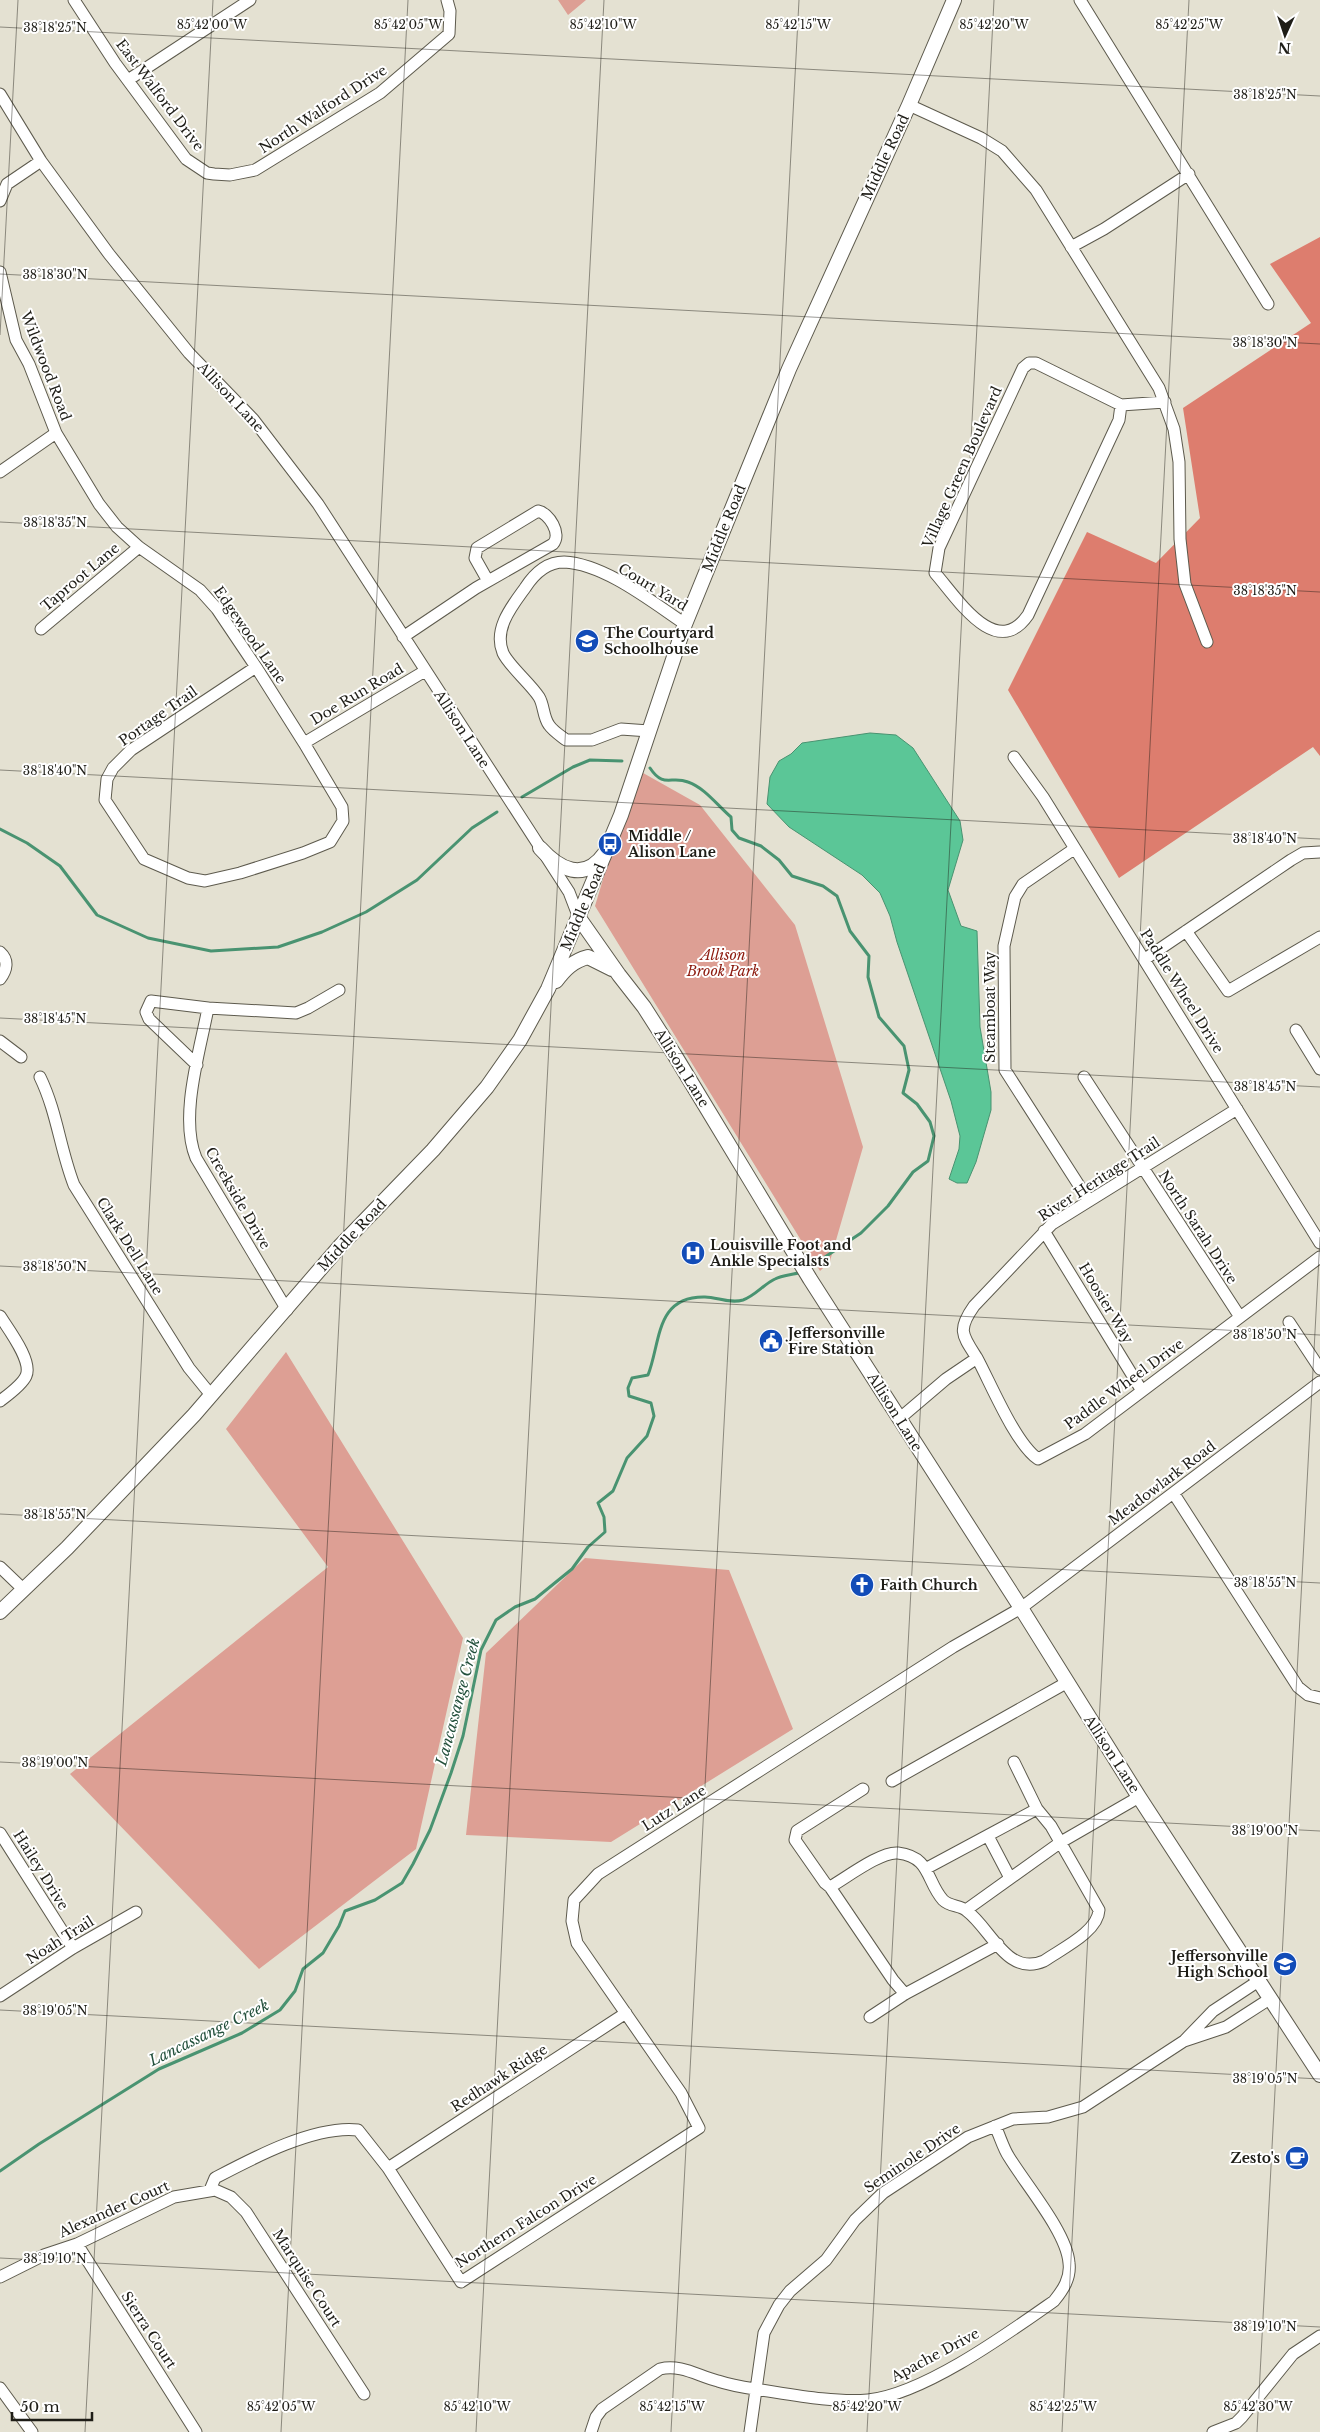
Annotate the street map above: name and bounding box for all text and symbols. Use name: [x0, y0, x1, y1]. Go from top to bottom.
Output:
north arrow: [1260, 10, 1310, 60]
text: 85°42'00"W: [177, 17, 248, 32]
text: 85°42'05"W: [374, 17, 443, 32]
text: 85°42'10"W: [569, 17, 638, 32]
text: 85°42'15"W: [765, 17, 832, 32]
text: 85°42'20"W: [959, 17, 1030, 32]
text: 85°42'25"W: [1155, 17, 1224, 32]
text: 38°18'25"N: [23, 20, 87, 35]
street label: East Walford Drive: [112, 36, 208, 154]
text: N: [1277, 39, 1291, 57]
street label: North Walford Drive: [256, 61, 390, 157]
text: 38°18'25"N: [1233, 87, 1297, 102]
street label: Middle Road: [857, 111, 913, 203]
text: 38°18'30"N: [22, 267, 88, 282]
street label: Wildwood Road: [16, 308, 75, 424]
text: 38°18'30"N: [1232, 335, 1298, 350]
street label: Allison Lane: [193, 357, 268, 436]
street label: Village Green Boulevard: [918, 383, 1006, 552]
street label: Middle Road: [698, 481, 750, 574]
text: 38°18'35"N: [23, 515, 87, 530]
street label: Taproot Lane: [37, 539, 123, 615]
street label: Court Yard: [615, 559, 691, 615]
street label: Edgewood Lane: [210, 583, 290, 687]
text: 38°18'35"N: [1233, 583, 1297, 598]
place label: The Courtyard Schoolhouse: [604, 624, 714, 658]
school or university icon: The Courtyard Schoolhouse: [574, 628, 600, 654]
street label: Doe Run Road: [307, 659, 407, 729]
street label: Portage Trail: [115, 682, 201, 750]
street label: Allison Lane: [430, 686, 494, 771]
text: 38°18'40"N: [23, 763, 87, 778]
place label: Middle / Alison Lane: [627, 827, 716, 861]
bus stop icon: Middle / Alison Lane: [597, 831, 623, 857]
text: 38°18'40"N: [1233, 831, 1297, 846]
street label: Middle Road: [557, 860, 610, 953]
street label: Paddle Wheel Drive: [1136, 926, 1228, 1056]
park label: Allison Brook Park: [686, 946, 759, 980]
street label: Steamboat Way: [981, 951, 999, 1063]
text: 38°18'45"N: [24, 1011, 86, 1026]
street label: Allison Lane: [650, 1024, 713, 1111]
text: 38°18'45"N: [1234, 1079, 1296, 1094]
street label: River Heritage Trail: [1035, 1133, 1164, 1225]
street label: Creekside Drive: [201, 1144, 275, 1252]
street label: North Sarah Drive: [1155, 1167, 1241, 1287]
street label: Clark Dell Lane: [93, 1194, 167, 1298]
street label: Middle Road: [314, 1195, 391, 1275]
place label: Louisville Foot and Ankle Specialsts: [709, 1236, 852, 1270]
hospital icon: Louisville Foot and Ankle Specialsts: [680, 1240, 706, 1266]
text: 38°18'50"N: [23, 1259, 87, 1274]
street label: Hoosier Way: [1075, 1259, 1137, 1347]
place label: Jeffersonville Fire Station: [785, 1324, 885, 1358]
text: 38°18'50"N: [1233, 1327, 1297, 1342]
public building icon: Jeffersonville Fire Station: [758, 1328, 784, 1354]
street label: Paddle Wheel Drive: [1061, 1335, 1187, 1433]
street label: Allison Lane: [863, 1368, 926, 1455]
street label: Meadowlark Road: [1105, 1437, 1220, 1529]
text: 38°18'55"N: [24, 1507, 86, 1522]
church icon: Faith Church: [849, 1572, 875, 1598]
text: 38°18'55"N: [1234, 1575, 1296, 1590]
place label: Faith Church: [880, 1576, 978, 1594]
water label: Lancassange Creek: [431, 1636, 484, 1769]
street label: Allison Lane: [1080, 1711, 1144, 1796]
text: 38°19'00"N: [22, 1755, 89, 1770]
street label: Lutz Lane: [639, 1781, 709, 1835]
text: 38°19'00"N: [1232, 1823, 1299, 1838]
street label: Hailey Drive: [9, 1827, 73, 1913]
street label: Noah Trail: [23, 1912, 98, 1968]
place label: Jeffersonville High School: [1168, 1947, 1268, 1981]
school or university icon: Jeffersonville High School: [1272, 1951, 1298, 1977]
water label: Lancassange Creek: [145, 1995, 272, 2070]
text: 38°19'05"N: [22, 2003, 88, 2018]
street label: Redhawk Ridge: [447, 2040, 551, 2116]
text: 38°19'05"N: [1232, 2071, 1298, 2086]
street label: Seminole Drive: [860, 2119, 964, 2197]
cafe icon: Zesto's: [1284, 2145, 1310, 2171]
place label: Zesto's: [1231, 2149, 1280, 2167]
street label: Northern Falcon Drive: [452, 2170, 600, 2272]
street label: Alexander Court: [55, 2176, 173, 2242]
street label: Marquise Court: [269, 2226, 346, 2331]
text: 38°19'10"N: [23, 2251, 87, 2266]
street label: Sierra Court: [117, 2288, 181, 2373]
text: 38°19'10"N: [1233, 2319, 1297, 2334]
street label: Apache Drive: [887, 2324, 982, 2386]
scale bar: [12, 2390, 92, 2422]
text: 50 m: [20, 2397, 60, 2416]
text: 85°42'05"W: [247, 2399, 316, 2414]
text: 85°42'10"W: [443, 2399, 512, 2414]
text: 85°42'15"W: [639, 2399, 706, 2414]
text: 85°42'20"W: [832, 2399, 903, 2414]
text: 85°42'25"W: [1029, 2399, 1098, 2414]
text: 85°42'30"W: [1223, 2399, 1294, 2414]

